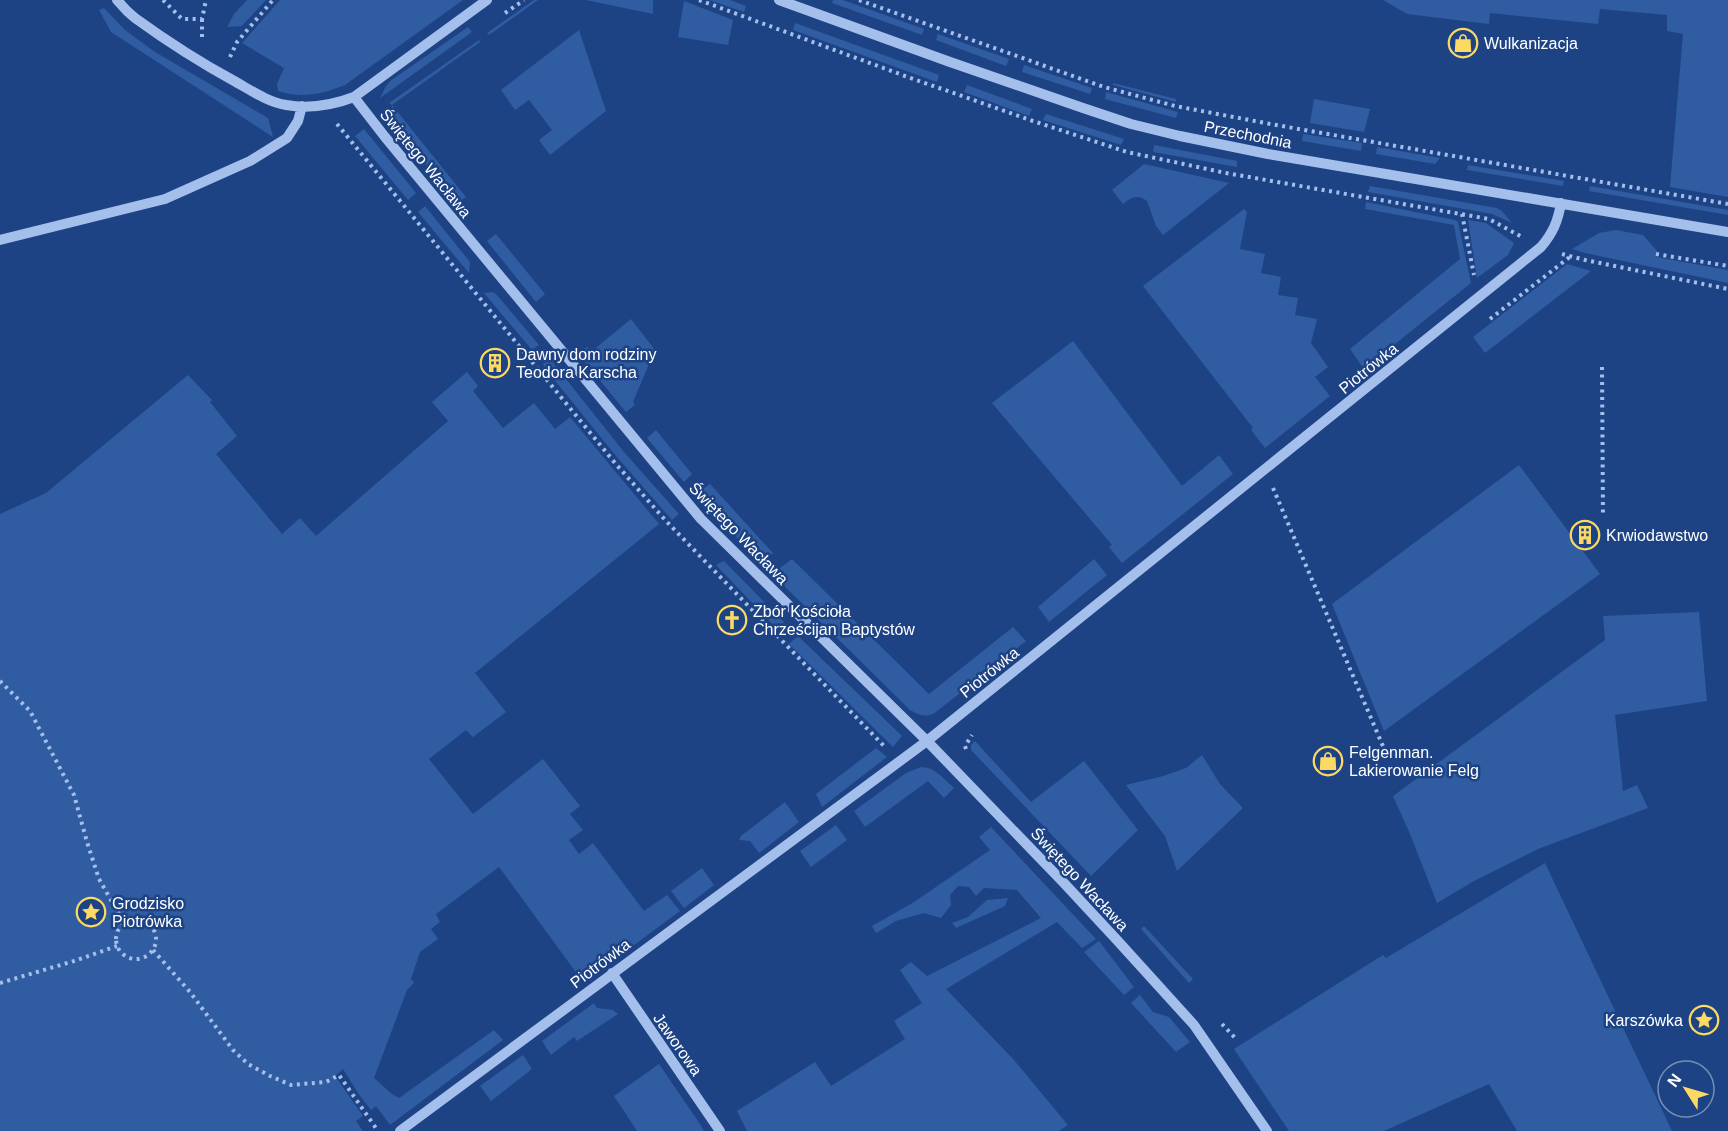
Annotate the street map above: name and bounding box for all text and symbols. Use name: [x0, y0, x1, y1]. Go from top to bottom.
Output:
shop icon: Wulkanizacja: [1447, 27, 1479, 59]
place label: Wulkanizacja: [1484, 35, 1578, 52]
street label: Świętego Wacława: [377, 105, 475, 221]
street label: Przechodnia: [1203, 118, 1293, 151]
street label: Piotrówka: [1336, 340, 1401, 397]
place label: Dawny dom rodziny Teodora Karscha: [516, 346, 657, 381]
building icon: Dawny dom rodziny Teodora Karscha: [479, 347, 511, 379]
street label: Świętego Wacława: [686, 478, 792, 588]
building icon: Krwiodawstwo: [1569, 519, 1601, 551]
place label: Krwiodawstwo: [1606, 527, 1708, 544]
place label: Zbór Kościoła Chrześcijan Baptystów: [753, 603, 915, 638]
church icon: Zbór Kościoła Chrześcijan Baptystów: [716, 604, 748, 636]
street label: Piotrówka: [957, 644, 1022, 701]
place label: Felgenman. Lakierowanie Felg: [1349, 744, 1479, 779]
shop icon: Felgenman. Lakierowanie Felg: [1312, 745, 1344, 777]
street label: Świętego Wacława: [1028, 824, 1133, 934]
place label: Grodzisko Piotrówka: [112, 895, 184, 930]
place icon: Grodzisko Piotrówka: [75, 896, 107, 928]
street label: Piotrówka: [567, 935, 634, 991]
place icon: Karszówka: [1688, 1004, 1720, 1036]
street label: Jaworowa: [650, 1010, 705, 1079]
place label: Karszówka: [1605, 1012, 1683, 1029]
north arrow: [1656, 1059, 1716, 1119]
text: N: [1664, 1071, 1685, 1090]

